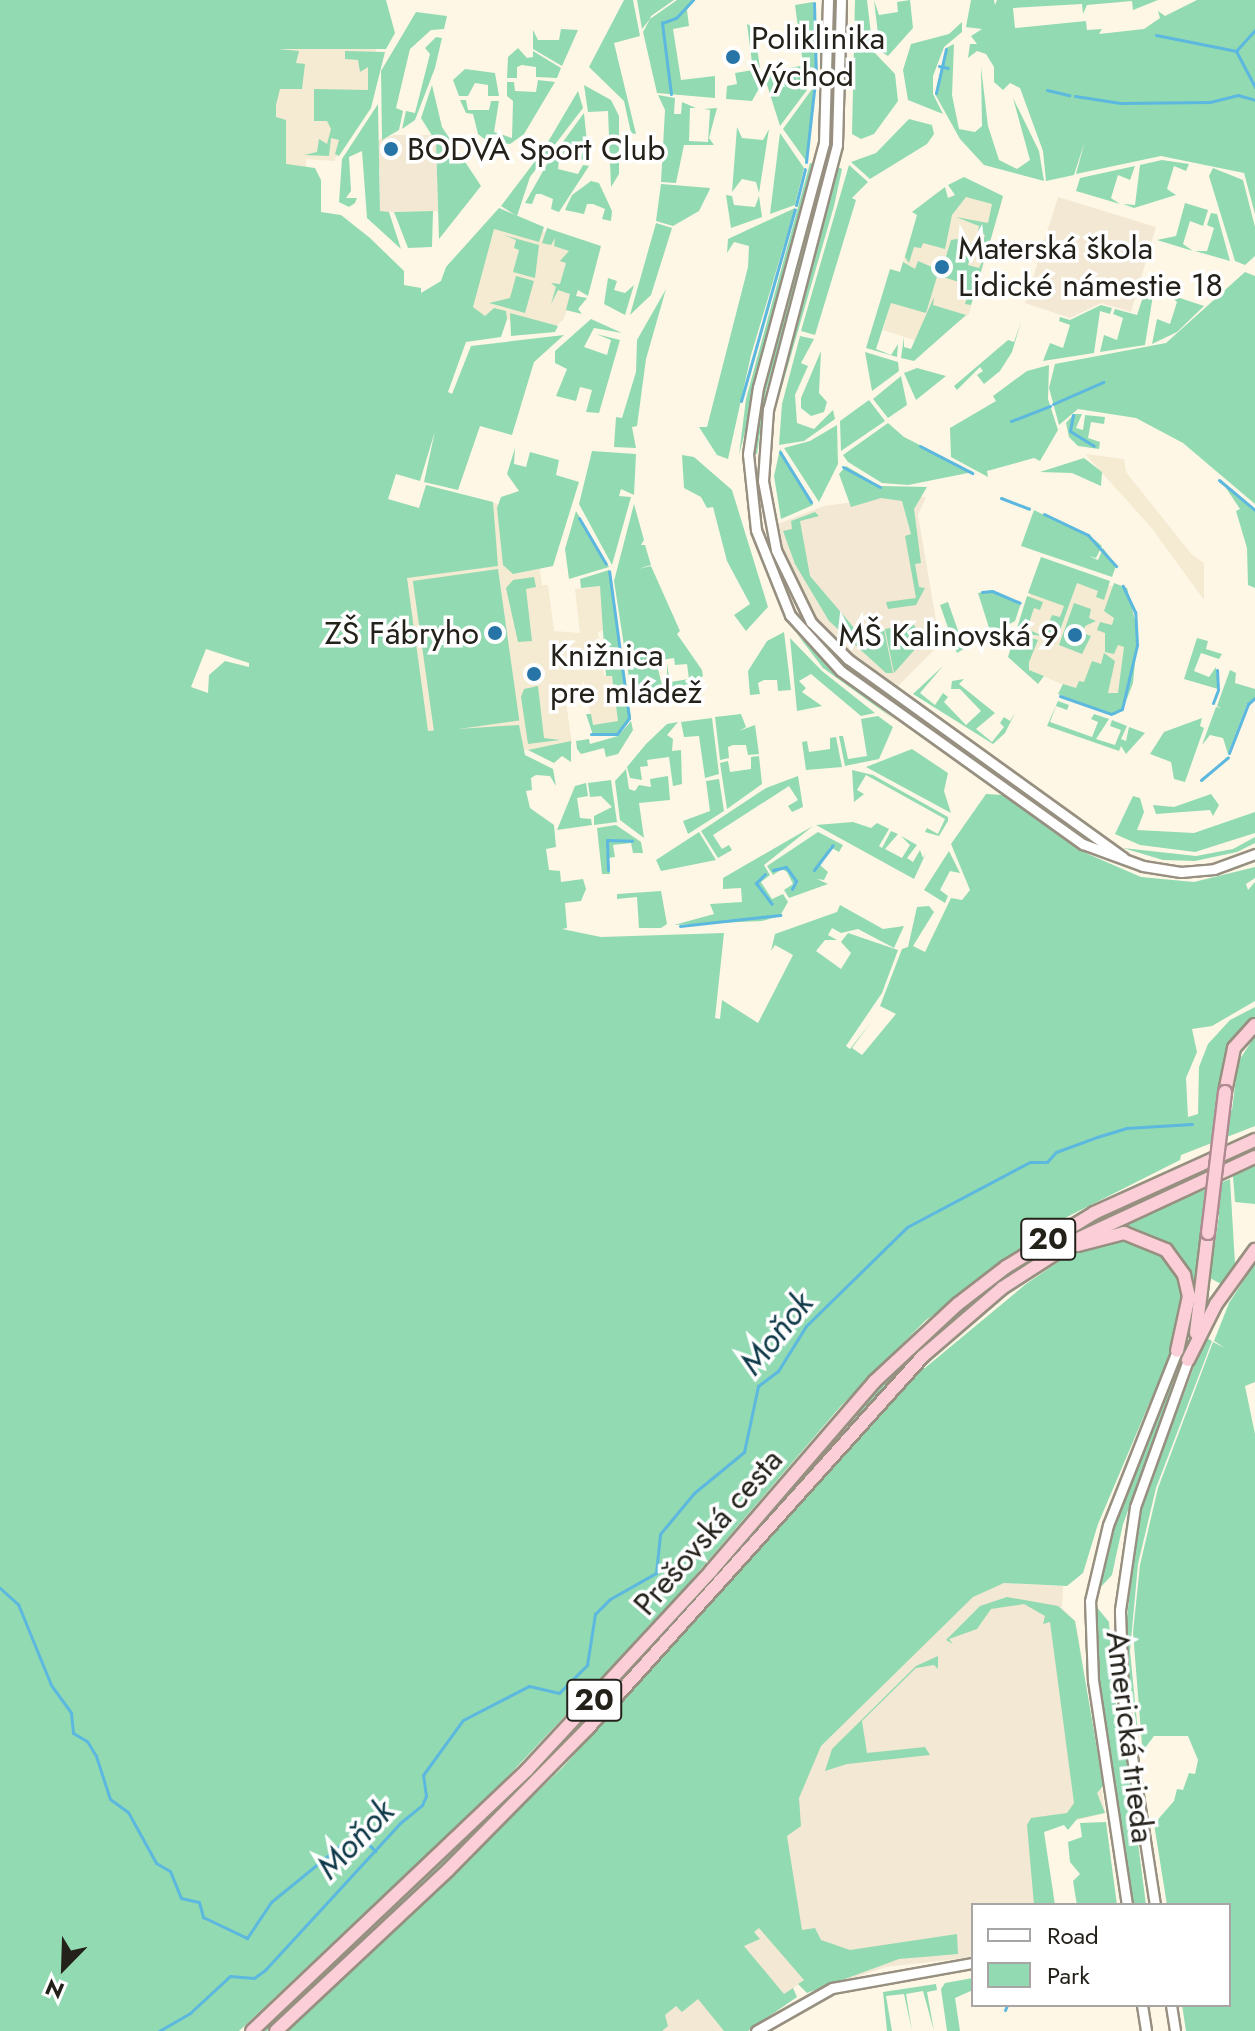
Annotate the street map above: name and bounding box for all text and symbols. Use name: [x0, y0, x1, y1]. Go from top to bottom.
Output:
place label: Poliklinika Východ: [751, 20, 885, 95]
marker: Poliklinika Východ: [722, 46, 744, 68]
place label: BODVA Sport Club: [407, 130, 665, 168]
marker: BODVA Sport Club: [382, 140, 400, 158]
place label: Materská škola Lidické námestie 18: [958, 230, 1223, 305]
marker: Materská škola Lidické námestie 18: [933, 258, 951, 276]
place label: ZŠ Fábryho: [324, 614, 479, 652]
place label: MŠ Kalinovská 9: [838, 616, 1059, 654]
marker: ZŠ Fábryho: [486, 624, 504, 642]
marker: MŠ Kalinovská 9: [1066, 626, 1084, 644]
place label: Knižnica pre mládež: [550, 637, 702, 712]
marker: Knižnica pre mládež: [525, 665, 543, 683]
road number: 20: [1020, 1213, 1076, 1265]
water label: Moňok: [730, 1283, 822, 1383]
street label: Prešovská cesta: [625, 1441, 791, 1623]
street label: Americká trieda: [1098, 1629, 1162, 1845]
road number: 20: [566, 1674, 622, 1726]
water label: Moňok: [307, 1791, 403, 1887]
legend: [971, 1903, 1231, 2007]
text: Road: [1047, 1918, 1099, 1953]
north arrow: [24, 1927, 104, 2007]
text: Park: [1047, 1958, 1090, 1993]
text: N: [40, 1971, 69, 2007]

